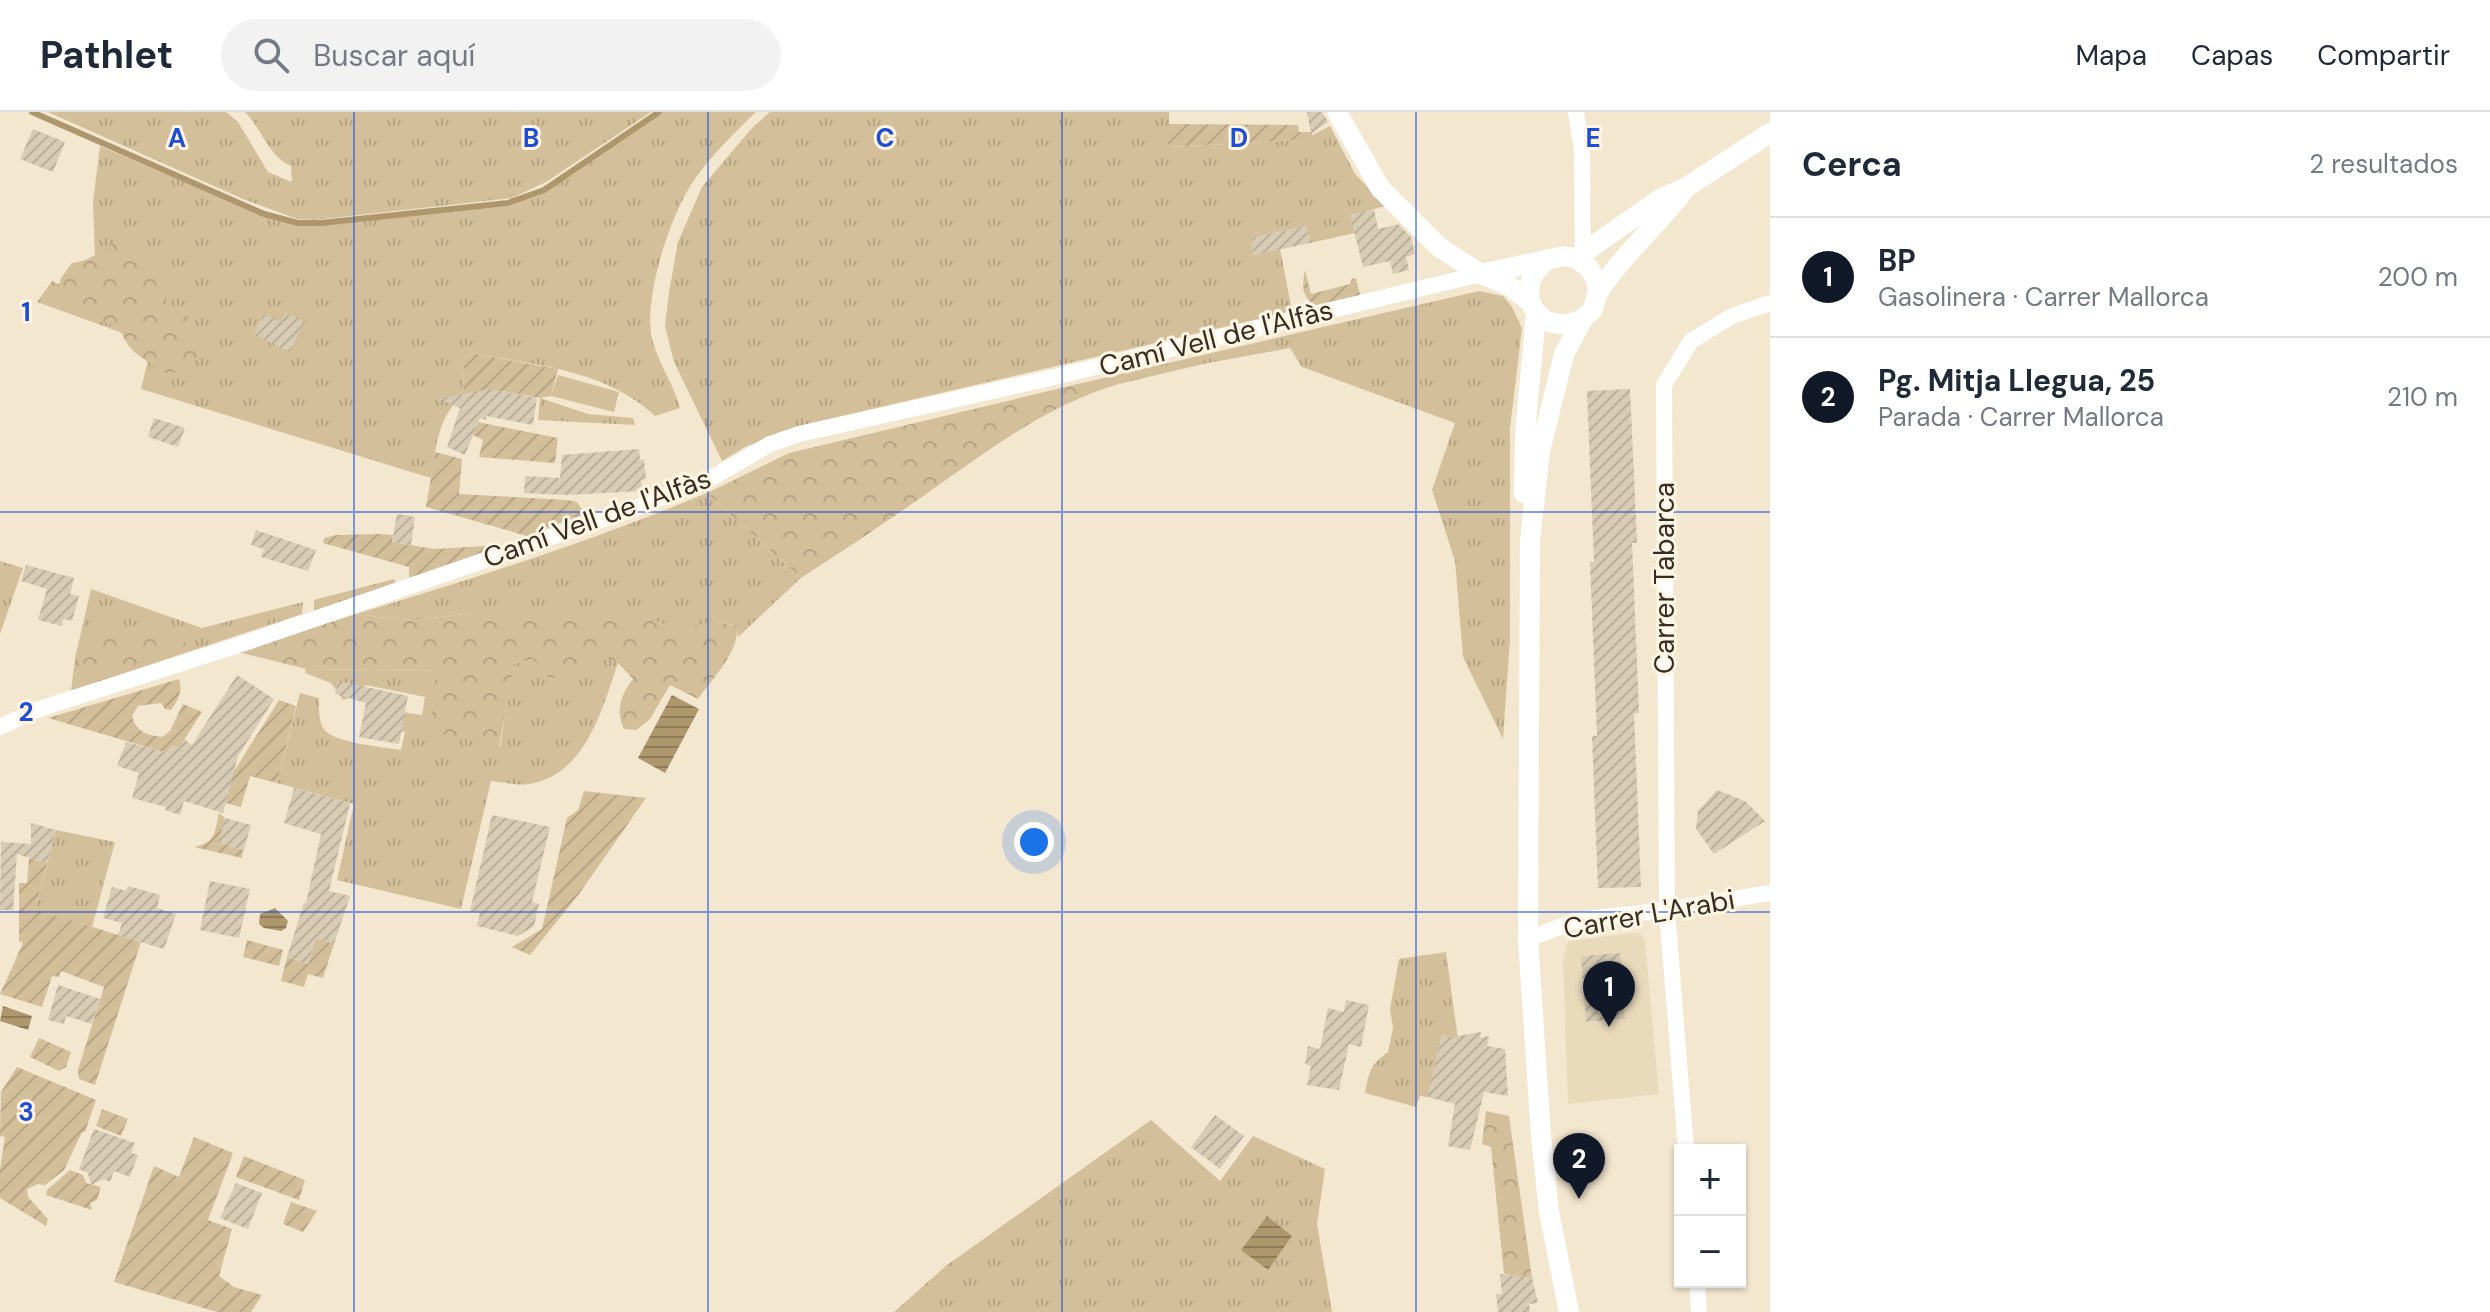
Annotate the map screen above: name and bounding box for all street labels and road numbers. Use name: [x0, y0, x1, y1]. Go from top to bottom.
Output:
street label: Camí Vell de l'Alfàs: [1095, 291, 1337, 385]
street label: Camí Vell de l'Alfàs: [478, 460, 716, 576]
street label: Carrer Tabarca: [1646, 482, 1683, 674]
street label: Carrer L'Arabi: [1560, 881, 1738, 947]

